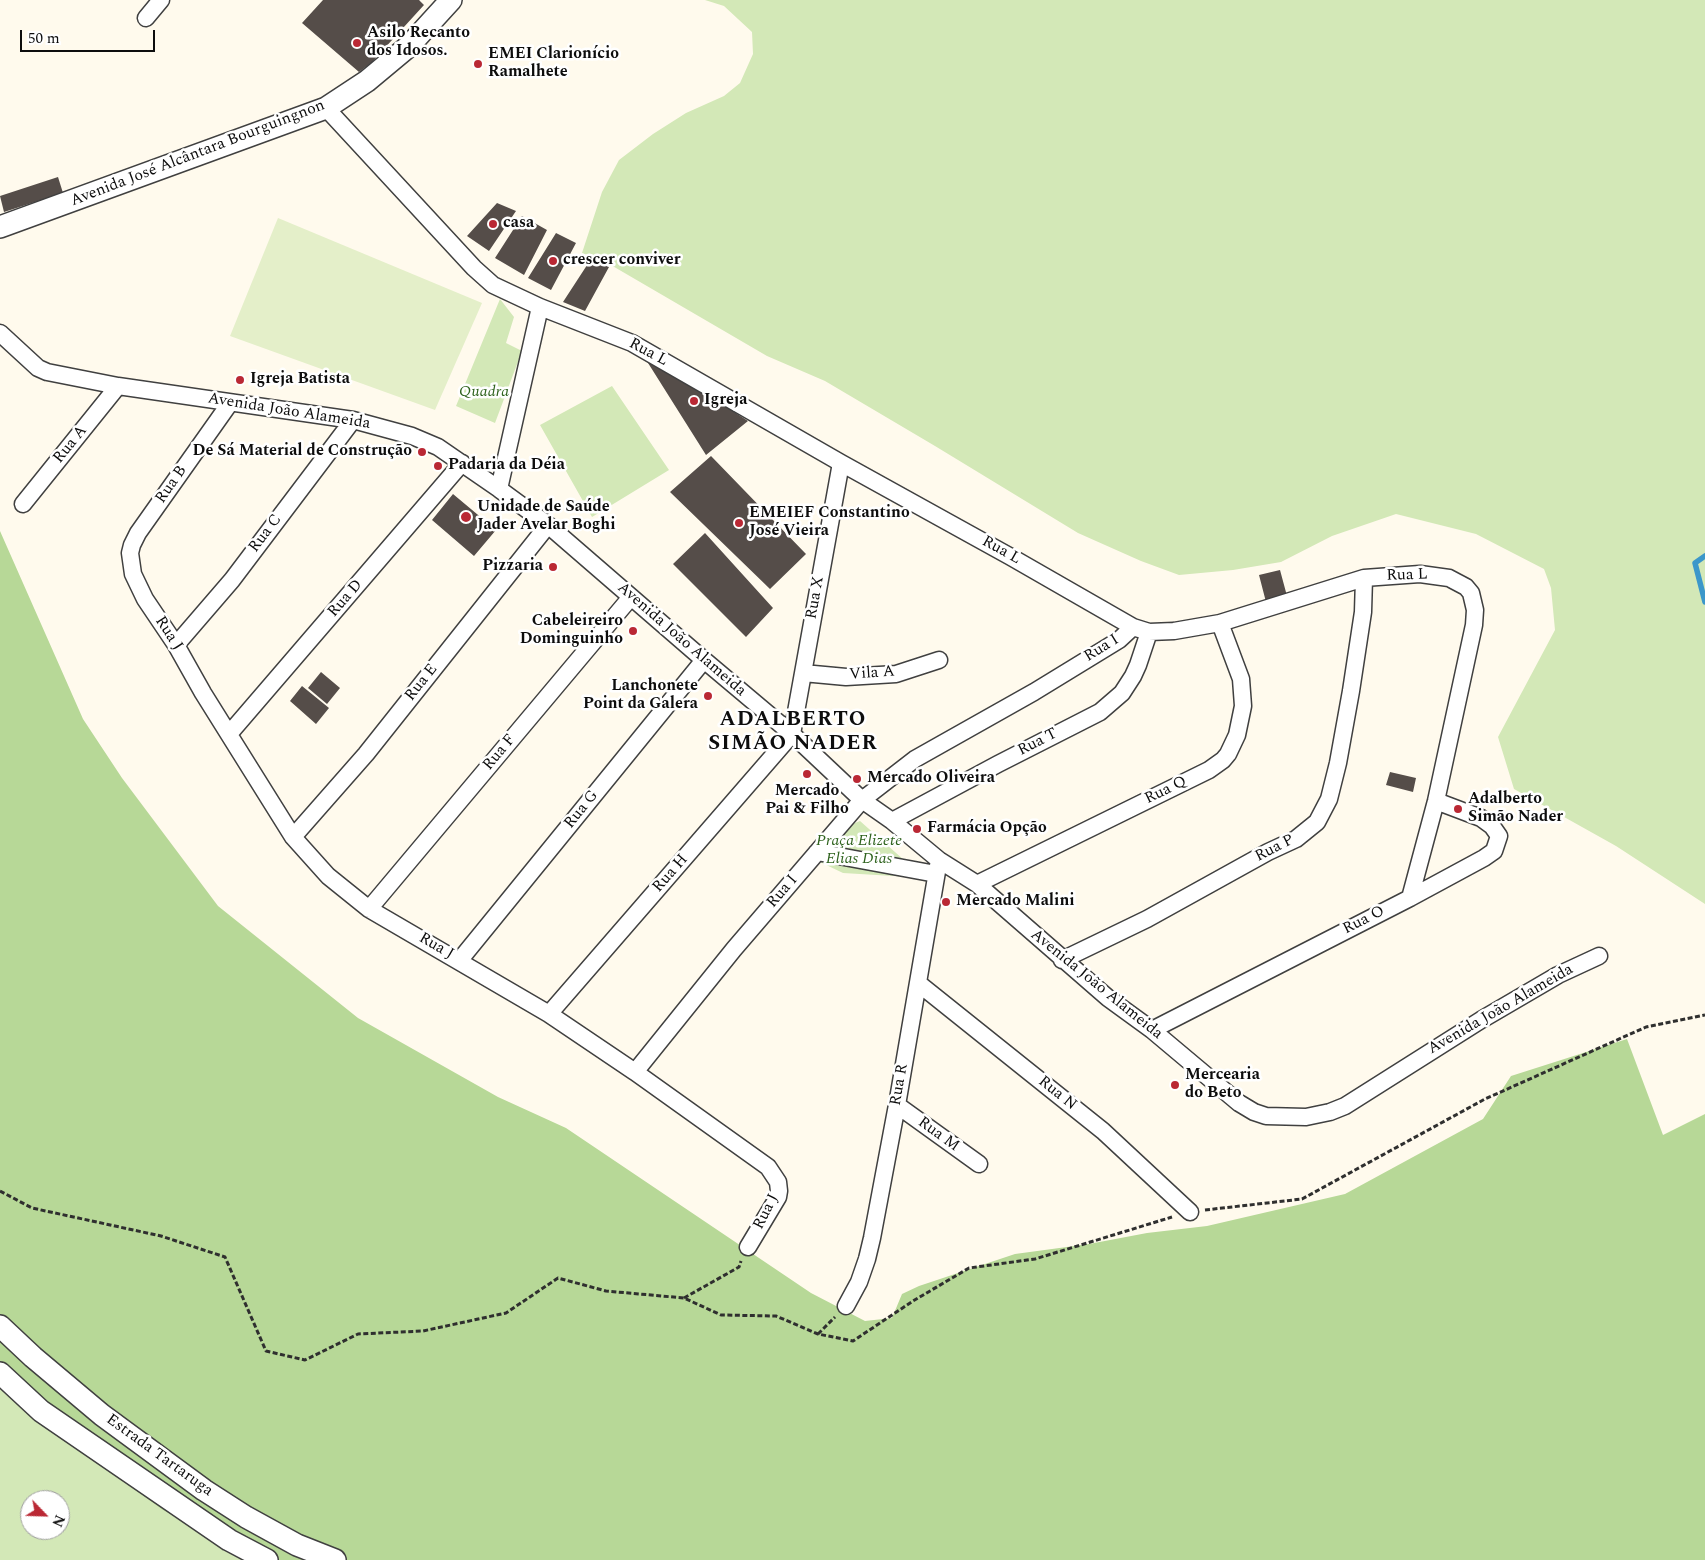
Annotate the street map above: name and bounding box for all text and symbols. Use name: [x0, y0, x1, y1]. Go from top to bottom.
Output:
scale bar: [22, 20, 158, 52]
place label: Asilo Recanto dos Idosos.: [367, 24, 470, 62]
text: 50 m: [28, 27, 60, 50]
marker: Asilo Recanto dos Idosos.: [351, 37, 363, 49]
place label: EMEI Clarionício Ramalhete: [488, 45, 619, 83]
marker: EMEI Clarionício Ramalhete: [472, 58, 484, 70]
street label: Avenida José Alcântara Bourguingnon: [68, 97, 328, 211]
place label: casa: [503, 214, 534, 234]
marker: casa: [487, 218, 499, 230]
place label: crescer conviver: [563, 251, 681, 271]
marker: crescer conviver: [547, 255, 559, 267]
street label: Rua L: [625, 335, 671, 371]
place label: Igreja Batista: [250, 370, 350, 390]
marker: Igreja Batista: [234, 374, 246, 386]
park label: Quadra: [459, 383, 509, 403]
street label: Avenida João Alameida: [206, 390, 372, 434]
place label: Igreja: [704, 391, 747, 411]
marker: Igreja: [688, 395, 700, 407]
street label: Rua A: [50, 422, 92, 468]
place label: De Sá Material de Construção: [192, 442, 412, 462]
marker: De Sá Material de Construção: [416, 446, 428, 458]
place label: Padaria da Déia: [448, 456, 565, 476]
marker: Padaria da Déia: [432, 460, 444, 472]
street label: Rua B: [152, 462, 192, 508]
place label: Unidade de Saúde Jader Avelar Boghi: [477, 498, 615, 536]
place label: EMEIEF Constantino José Vieira: [749, 504, 910, 542]
marker: Unidade de Saúde Jader Avelar Boghi: [459, 510, 473, 524]
street label: Rua C: [245, 511, 287, 557]
marker: EMEIEF Constantino José Vieira: [733, 517, 745, 529]
street label: Rua L: [978, 533, 1024, 569]
place label: Pizzaria: [482, 557, 543, 577]
marker: Pizzaria: [547, 561, 559, 573]
street label: Rua L: [1386, 566, 1428, 586]
street label: Rua X: [803, 575, 829, 621]
street label: Rua D: [324, 576, 368, 622]
street label: Avenida João Alameida: [613, 579, 749, 701]
place label: Cabeleireiro Dominguinho: [520, 612, 623, 650]
street label: Rua J: [150, 613, 186, 655]
marker: Cabeleireiro Dominguinho: [627, 625, 639, 637]
street label: Rua I: [1081, 631, 1123, 667]
street label: Rua E: [402, 661, 442, 705]
street label: Vila A: [849, 663, 895, 685]
place label: Lanchonete Point da Galera: [583, 677, 698, 715]
marker: Lanchonete Point da Galera: [702, 690, 714, 702]
district label: ADALBERTO SIMÃO NADER: [707, 708, 879, 758]
street label: Rua T: [1015, 725, 1061, 761]
street label: Rua F: [479, 731, 521, 775]
marker: Mercado Pai & Filho: [801, 768, 813, 780]
place label: Mercado Oliveira: [867, 769, 995, 789]
marker: Mercado Oliveira: [851, 773, 863, 785]
street label: Rua Q: [1142, 773, 1190, 809]
place label: Mercado Pai & Filho: [765, 782, 849, 820]
street label: Rua G: [561, 787, 603, 833]
place label: Adalberto Simão Nader: [1468, 790, 1563, 828]
marker: Adalberto Simão Nader: [1452, 803, 1464, 815]
place label: Farmácia Opção: [927, 819, 1047, 839]
marker: Farmácia Opção: [911, 823, 923, 835]
street label: Rua P: [1252, 831, 1298, 867]
park label: Praça Elizete Elias Dias: [816, 832, 902, 870]
street label: Rua H: [649, 851, 693, 897]
street label: Rua I: [763, 872, 803, 912]
place label: Mercado Malini: [956, 892, 1075, 912]
marker: Mercado Malini: [940, 896, 952, 908]
street label: Rua O: [1340, 902, 1388, 940]
street label: Avenida João Alameida: [1026, 926, 1166, 1044]
street label: Rua J: [415, 929, 457, 965]
street label: Avenida João Alameida: [1425, 961, 1577, 1059]
street label: Rua R: [887, 1063, 913, 1107]
place label: Mercearia do Beto: [1185, 1066, 1260, 1104]
street label: Rua N: [1034, 1073, 1080, 1115]
marker: Mercearia do Beto: [1169, 1079, 1181, 1091]
street label: Rua M: [913, 1114, 963, 1156]
street label: Rua J: [750, 1191, 784, 1233]
street label: Estrada Tartaruga: [102, 1411, 216, 1501]
north arrow: [20, 1490, 70, 1540]
text: N: [46, 1511, 70, 1530]

